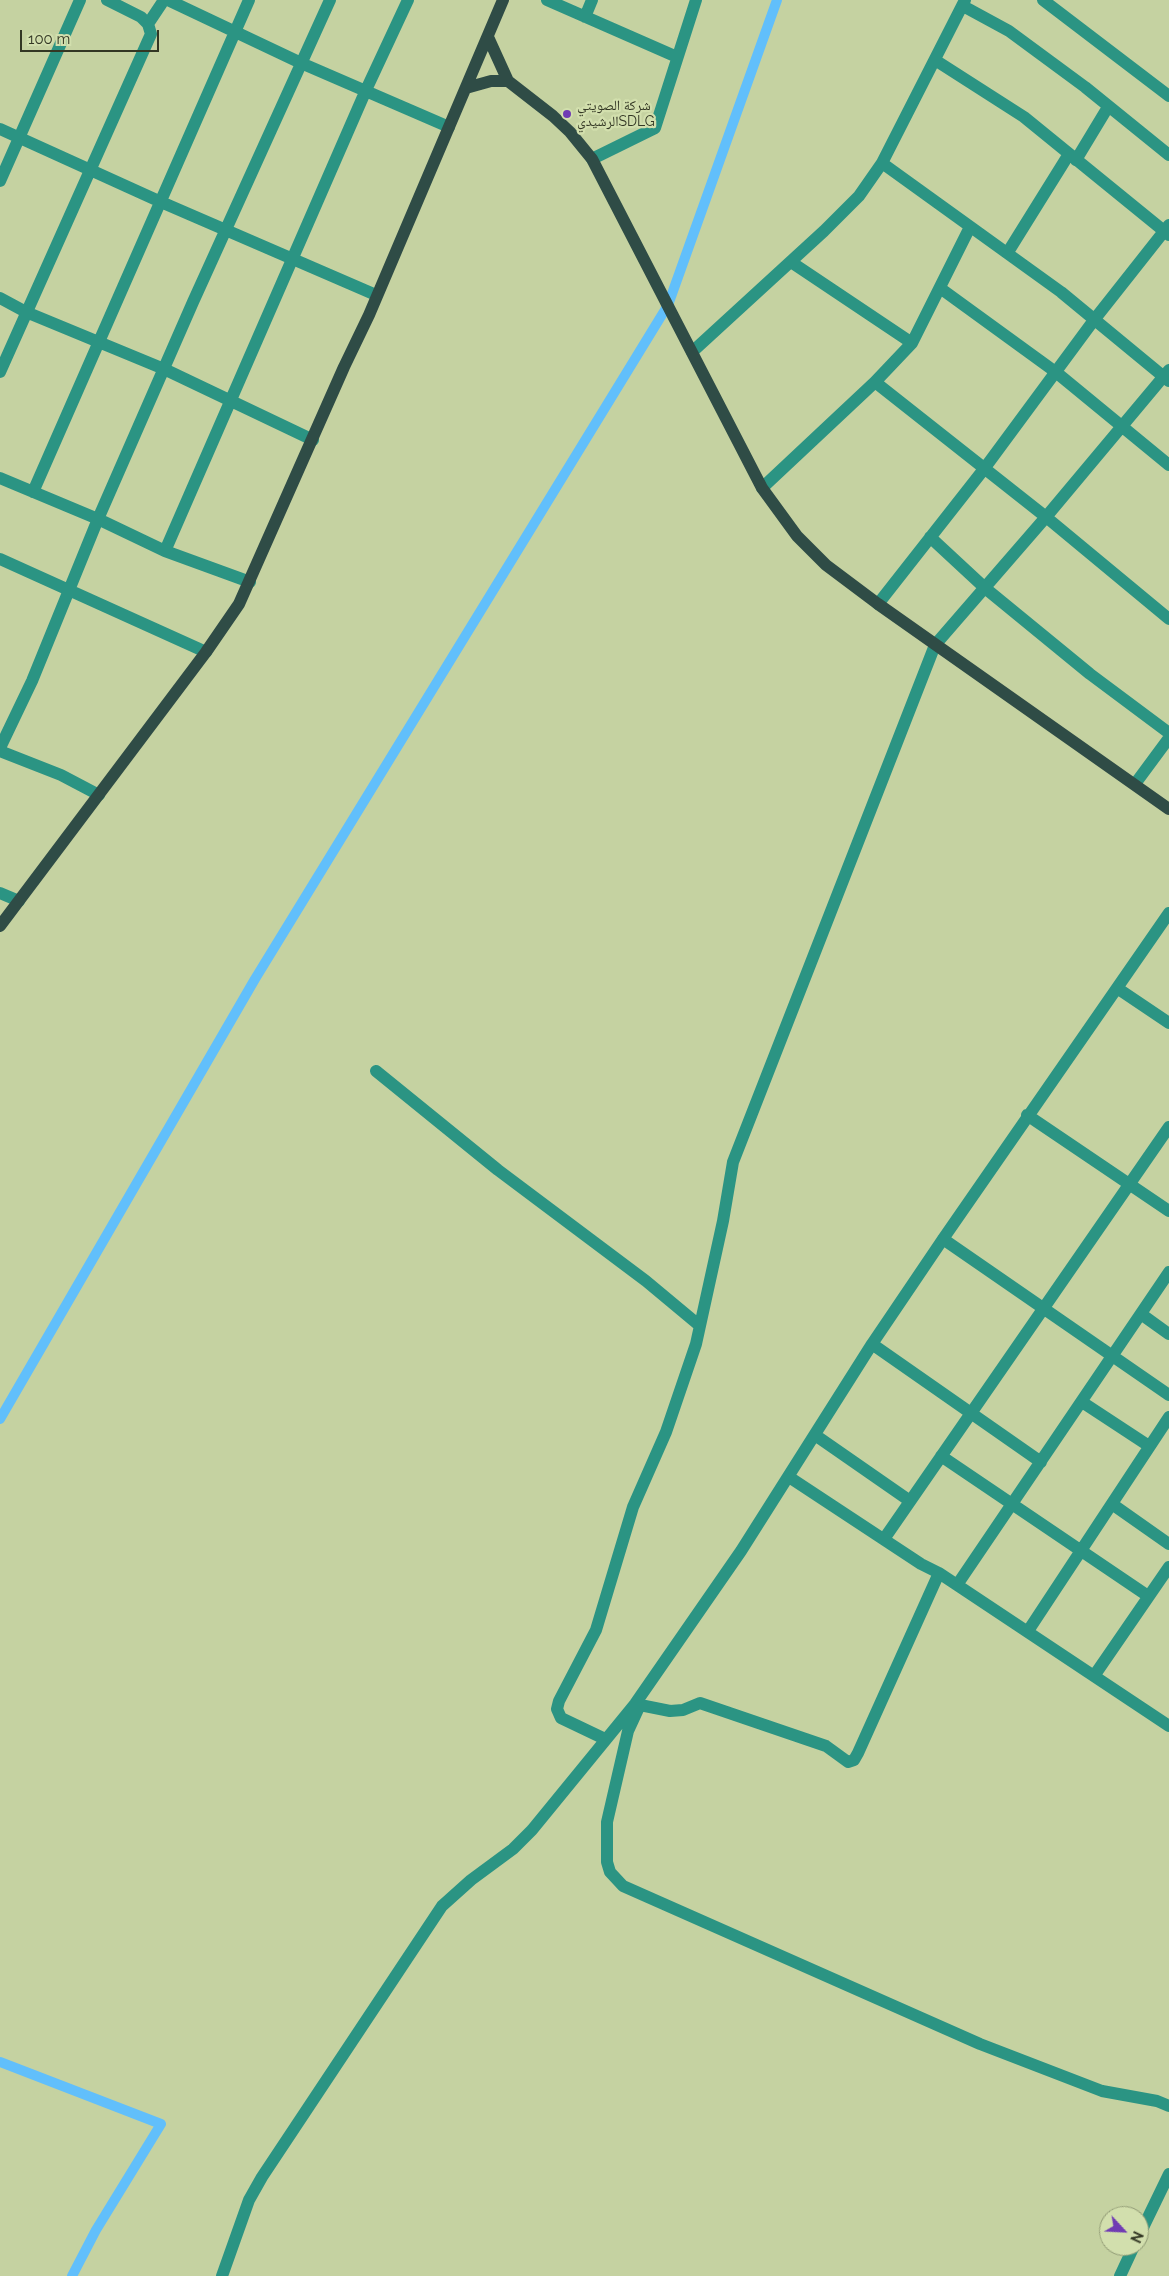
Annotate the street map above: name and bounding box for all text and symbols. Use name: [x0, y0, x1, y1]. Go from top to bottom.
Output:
scale bar: [22, 20, 161, 52]
text: 100 m: [28, 30, 70, 48]
place label: شركة الصويتي الرشيديSDLG: [577, 98, 655, 130]
marker: شركة الصويتي الرشيديSDLG: [561, 108, 573, 120]
north arrow: [1099, 2206, 1149, 2256]
text: N: [1127, 2229, 1146, 2245]

